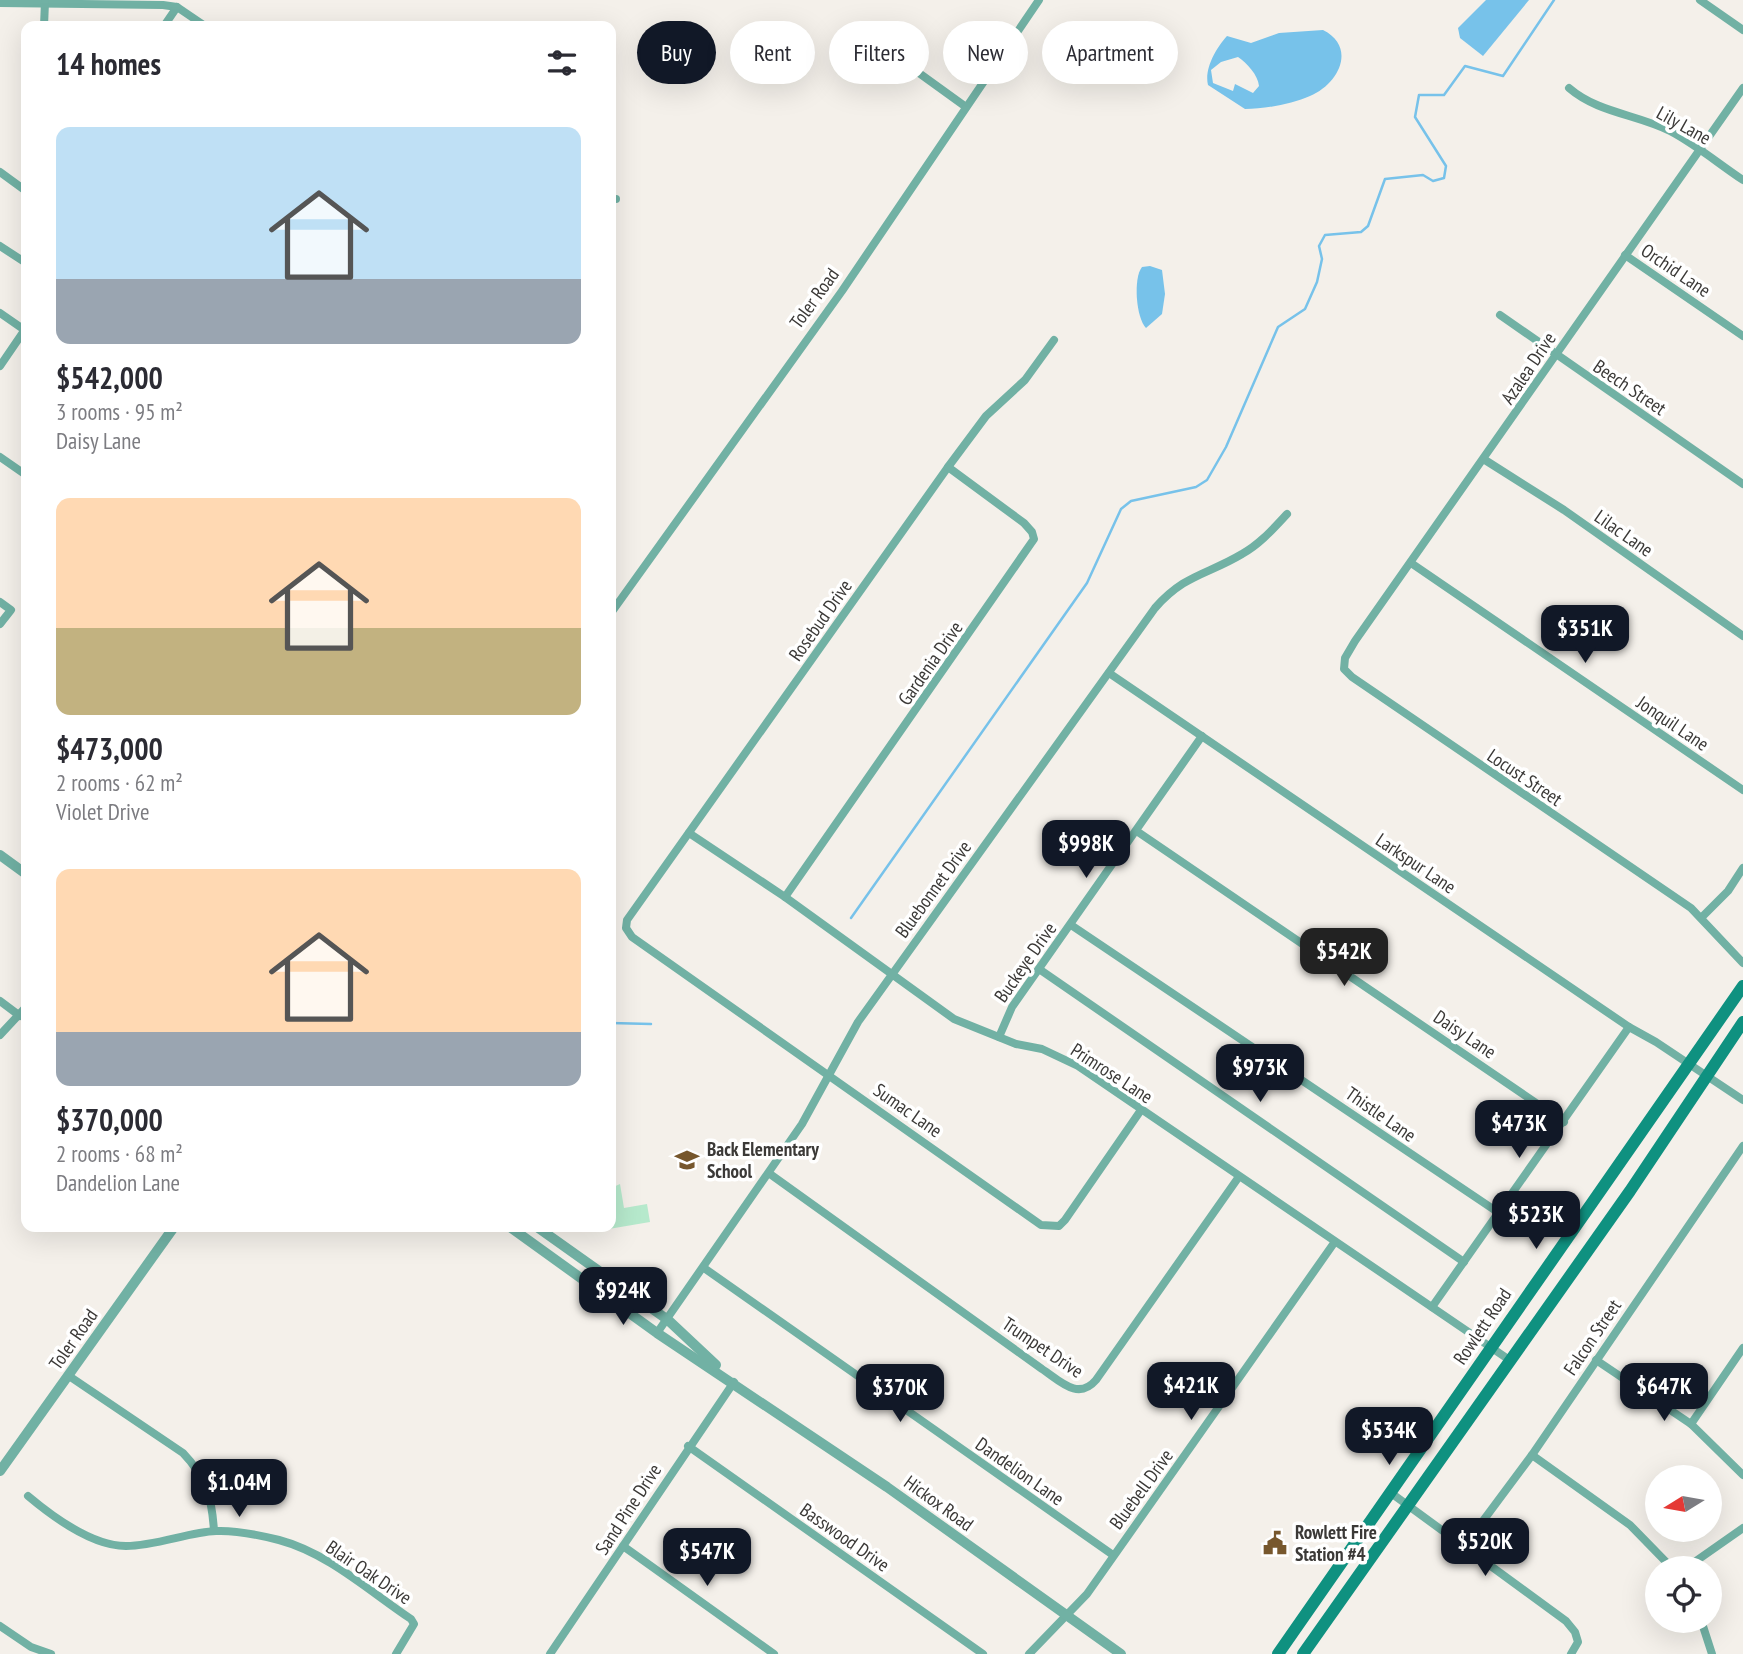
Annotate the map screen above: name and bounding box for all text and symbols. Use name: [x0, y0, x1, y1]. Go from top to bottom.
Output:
chip: Buy: [637, 21, 716, 84]
chip: Rent: [730, 21, 815, 84]
chip: Filters: [829, 21, 929, 84]
chip: New: [943, 21, 1028, 84]
chip: Apartment: [1042, 21, 1178, 84]
text: 14 homes: [56, 44, 161, 83]
icon: filters: [543, 44, 581, 82]
street label: Lily Lane: [1653, 100, 1716, 150]
icon: home: [256, 172, 382, 298]
street label: Orchid Lane: [1637, 238, 1715, 302]
street label: Toler Road: [784, 263, 844, 333]
street label: Azalea Drive: [1495, 327, 1561, 409]
street label: Beech Street: [1589, 354, 1672, 421]
text: $542,000: [56, 358, 163, 397]
text: 3 rooms · 95 m²: [56, 397, 183, 426]
text: Daisy Lane: [56, 426, 141, 455]
street label: Lilac Lane: [1590, 504, 1658, 562]
icon: home: [256, 543, 382, 669]
street label: Rosebud Drive: [783, 574, 857, 665]
pin: $351K: [1536, 606, 1634, 665]
text: $351K: [1557, 613, 1613, 642]
street label: Gardenia Drive: [892, 616, 968, 710]
street label: Jonquil Lane: [1632, 690, 1714, 756]
text: $473,000: [56, 729, 163, 768]
street label: Locust Street: [1483, 743, 1568, 811]
text: 2 rooms · 62 m²: [56, 768, 183, 797]
text: Violet Drive: [56, 797, 149, 826]
pin: $998K: [1037, 820, 1135, 880]
text: $998K: [1058, 828, 1114, 857]
street label: Larkspur Lane: [1371, 828, 1461, 899]
street label: Bluebonnet Drive: [890, 836, 976, 942]
icon: home: [256, 914, 382, 1040]
street label: Buckeye Drive: [989, 917, 1061, 1007]
pin: $542K: [1295, 928, 1393, 988]
text: $542K: [1316, 936, 1372, 965]
street label: Daisy Lane: [1429, 1004, 1501, 1064]
street label: Primrose Lane: [1067, 1038, 1158, 1108]
pin: $973K: [1211, 1044, 1309, 1104]
text: $973K: [1232, 1052, 1288, 1081]
street label: Sumac Lane: [869, 1078, 947, 1142]
street label: Thistle Lane: [1341, 1081, 1421, 1147]
text: $370,000: [56, 1100, 163, 1139]
pin: $473K: [1470, 1100, 1568, 1160]
text: $473K: [1491, 1108, 1547, 1137]
place label: Back Elementary School: [707, 1137, 819, 1183]
text: 2 rooms · 68 m²: [56, 1139, 183, 1168]
school or university icon: Back Elementary School: [673, 1146, 701, 1174]
text: Dandelion Lane: [56, 1168, 180, 1197]
pin: $523K: [1487, 1192, 1585, 1251]
text: $523K: [1508, 1199, 1564, 1228]
pin: $924K: [574, 1268, 672, 1327]
text: $924K: [595, 1275, 651, 1304]
street label: Rowlett Road: [1448, 1283, 1516, 1369]
street label: Falcon Street: [1558, 1294, 1626, 1379]
street label: Toler Road: [43, 1304, 103, 1374]
street label: Trumpet Drive: [998, 1311, 1088, 1383]
pin: $421K: [1142, 1362, 1240, 1422]
pin: $370K: [851, 1364, 949, 1424]
pin: $647K: [1615, 1364, 1713, 1423]
text: $421K: [1163, 1370, 1219, 1399]
text: $647K: [1636, 1371, 1692, 1400]
text: $370K: [872, 1372, 928, 1401]
pin: $534K: [1340, 1408, 1438, 1467]
text: $534K: [1361, 1415, 1417, 1444]
street label: Dandelion Lane: [971, 1432, 1069, 1510]
street label: Bluebell Drive: [1104, 1444, 1178, 1534]
street label: Sand Pine Drive: [590, 1459, 666, 1559]
pin: $1.04M: [182, 1460, 296, 1519]
north arrow: [1645, 1465, 1722, 1542]
map controls: [1645, 1465, 1722, 1633]
text: $1.04M: [207, 1467, 271, 1496]
street label: Hickox Road: [900, 1470, 978, 1536]
street label: Basswood Drive: [796, 1497, 894, 1577]
pin: $520K: [1436, 1518, 1534, 1578]
place label: Rowlett Fire Station #4: [1295, 1520, 1377, 1566]
text: $520K: [1457, 1526, 1513, 1555]
pin: $547K: [658, 1528, 756, 1588]
public building icon: Rowlett Fire Station #4: [1261, 1529, 1289, 1557]
street label: Blair Oak Drive: [322, 1535, 416, 1609]
text: $547K: [679, 1536, 735, 1565]
button: locate: [1645, 1556, 1722, 1633]

